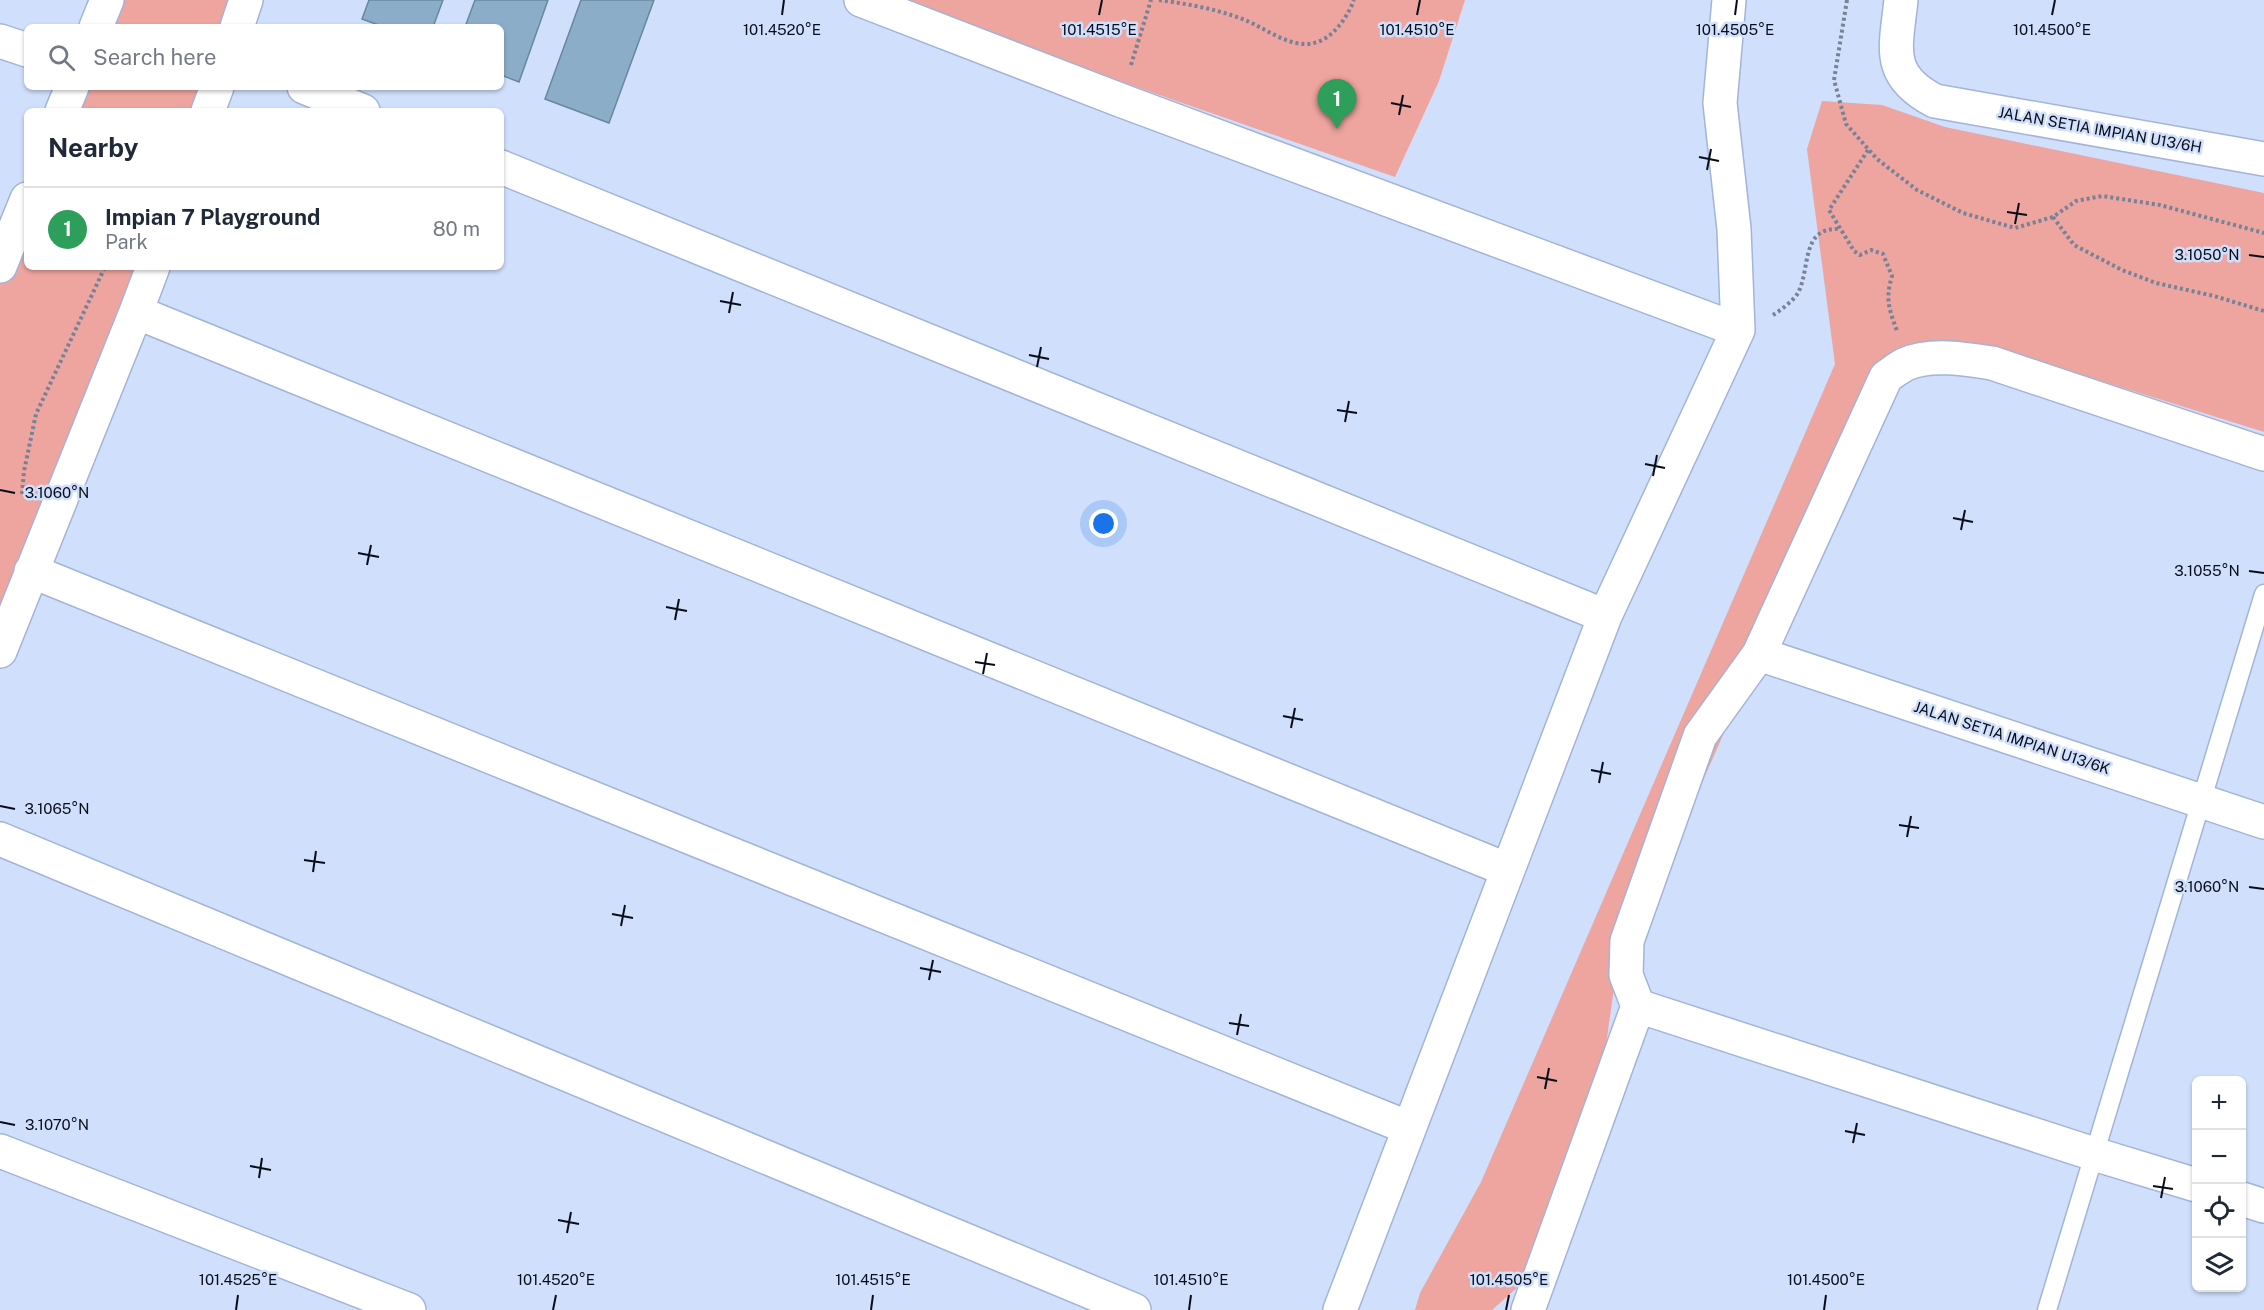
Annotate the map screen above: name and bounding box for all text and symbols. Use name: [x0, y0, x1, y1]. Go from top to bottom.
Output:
text: 101.4520°E: [743, 21, 821, 38]
text: 101.4515°E: [1061, 21, 1137, 38]
text: 101.4510°E: [1379, 21, 1455, 38]
text: 101.4505°E: [1696, 21, 1774, 38]
text: 101.4500°E: [2013, 21, 2091, 38]
search box: [24, 24, 504, 90]
icon: search: [45, 41, 78, 74]
text: Search here: [93, 44, 217, 70]
pin: 1: [1318, 80, 1356, 129]
street label: JALAN SETIA IMPIAN U13/6H: [1997, 103, 2203, 156]
text: Nearby: [48, 132, 138, 163]
text: Impian 7 Playground: [105, 204, 320, 230]
text: 1: [63, 217, 72, 241]
text: 80 m: [433, 217, 480, 241]
text: Park: [105, 230, 148, 254]
text: 3.1050°N: [2174, 246, 2240, 263]
text: 3.1060°N: [25, 484, 89, 501]
your location: [1089, 509, 1118, 538]
text: 3.1055°N: [2174, 562, 2240, 579]
street label: JALAN SETIA IMPIAN U13/6K: [1912, 698, 2112, 777]
text: 3.1065°N: [24, 800, 90, 817]
text: 3.1060°N: [2175, 878, 2239, 895]
map controls: [2192, 1076, 2246, 1292]
button: +: [2192, 1076, 2246, 1130]
text: 3.1070°N: [25, 1116, 89, 1133]
button: −: [2192, 1130, 2246, 1184]
button: locate: [2192, 1184, 2246, 1238]
button: layers: [2192, 1238, 2246, 1292]
text: 101.4525°E: [199, 1271, 277, 1288]
text: 101.4520°E: [517, 1271, 595, 1288]
text: 101.4515°E: [835, 1271, 911, 1288]
text: 101.4510°E: [1153, 1271, 1229, 1288]
text: 101.4505°E: [1470, 1271, 1548, 1288]
text: 101.4500°E: [1787, 1271, 1865, 1288]

